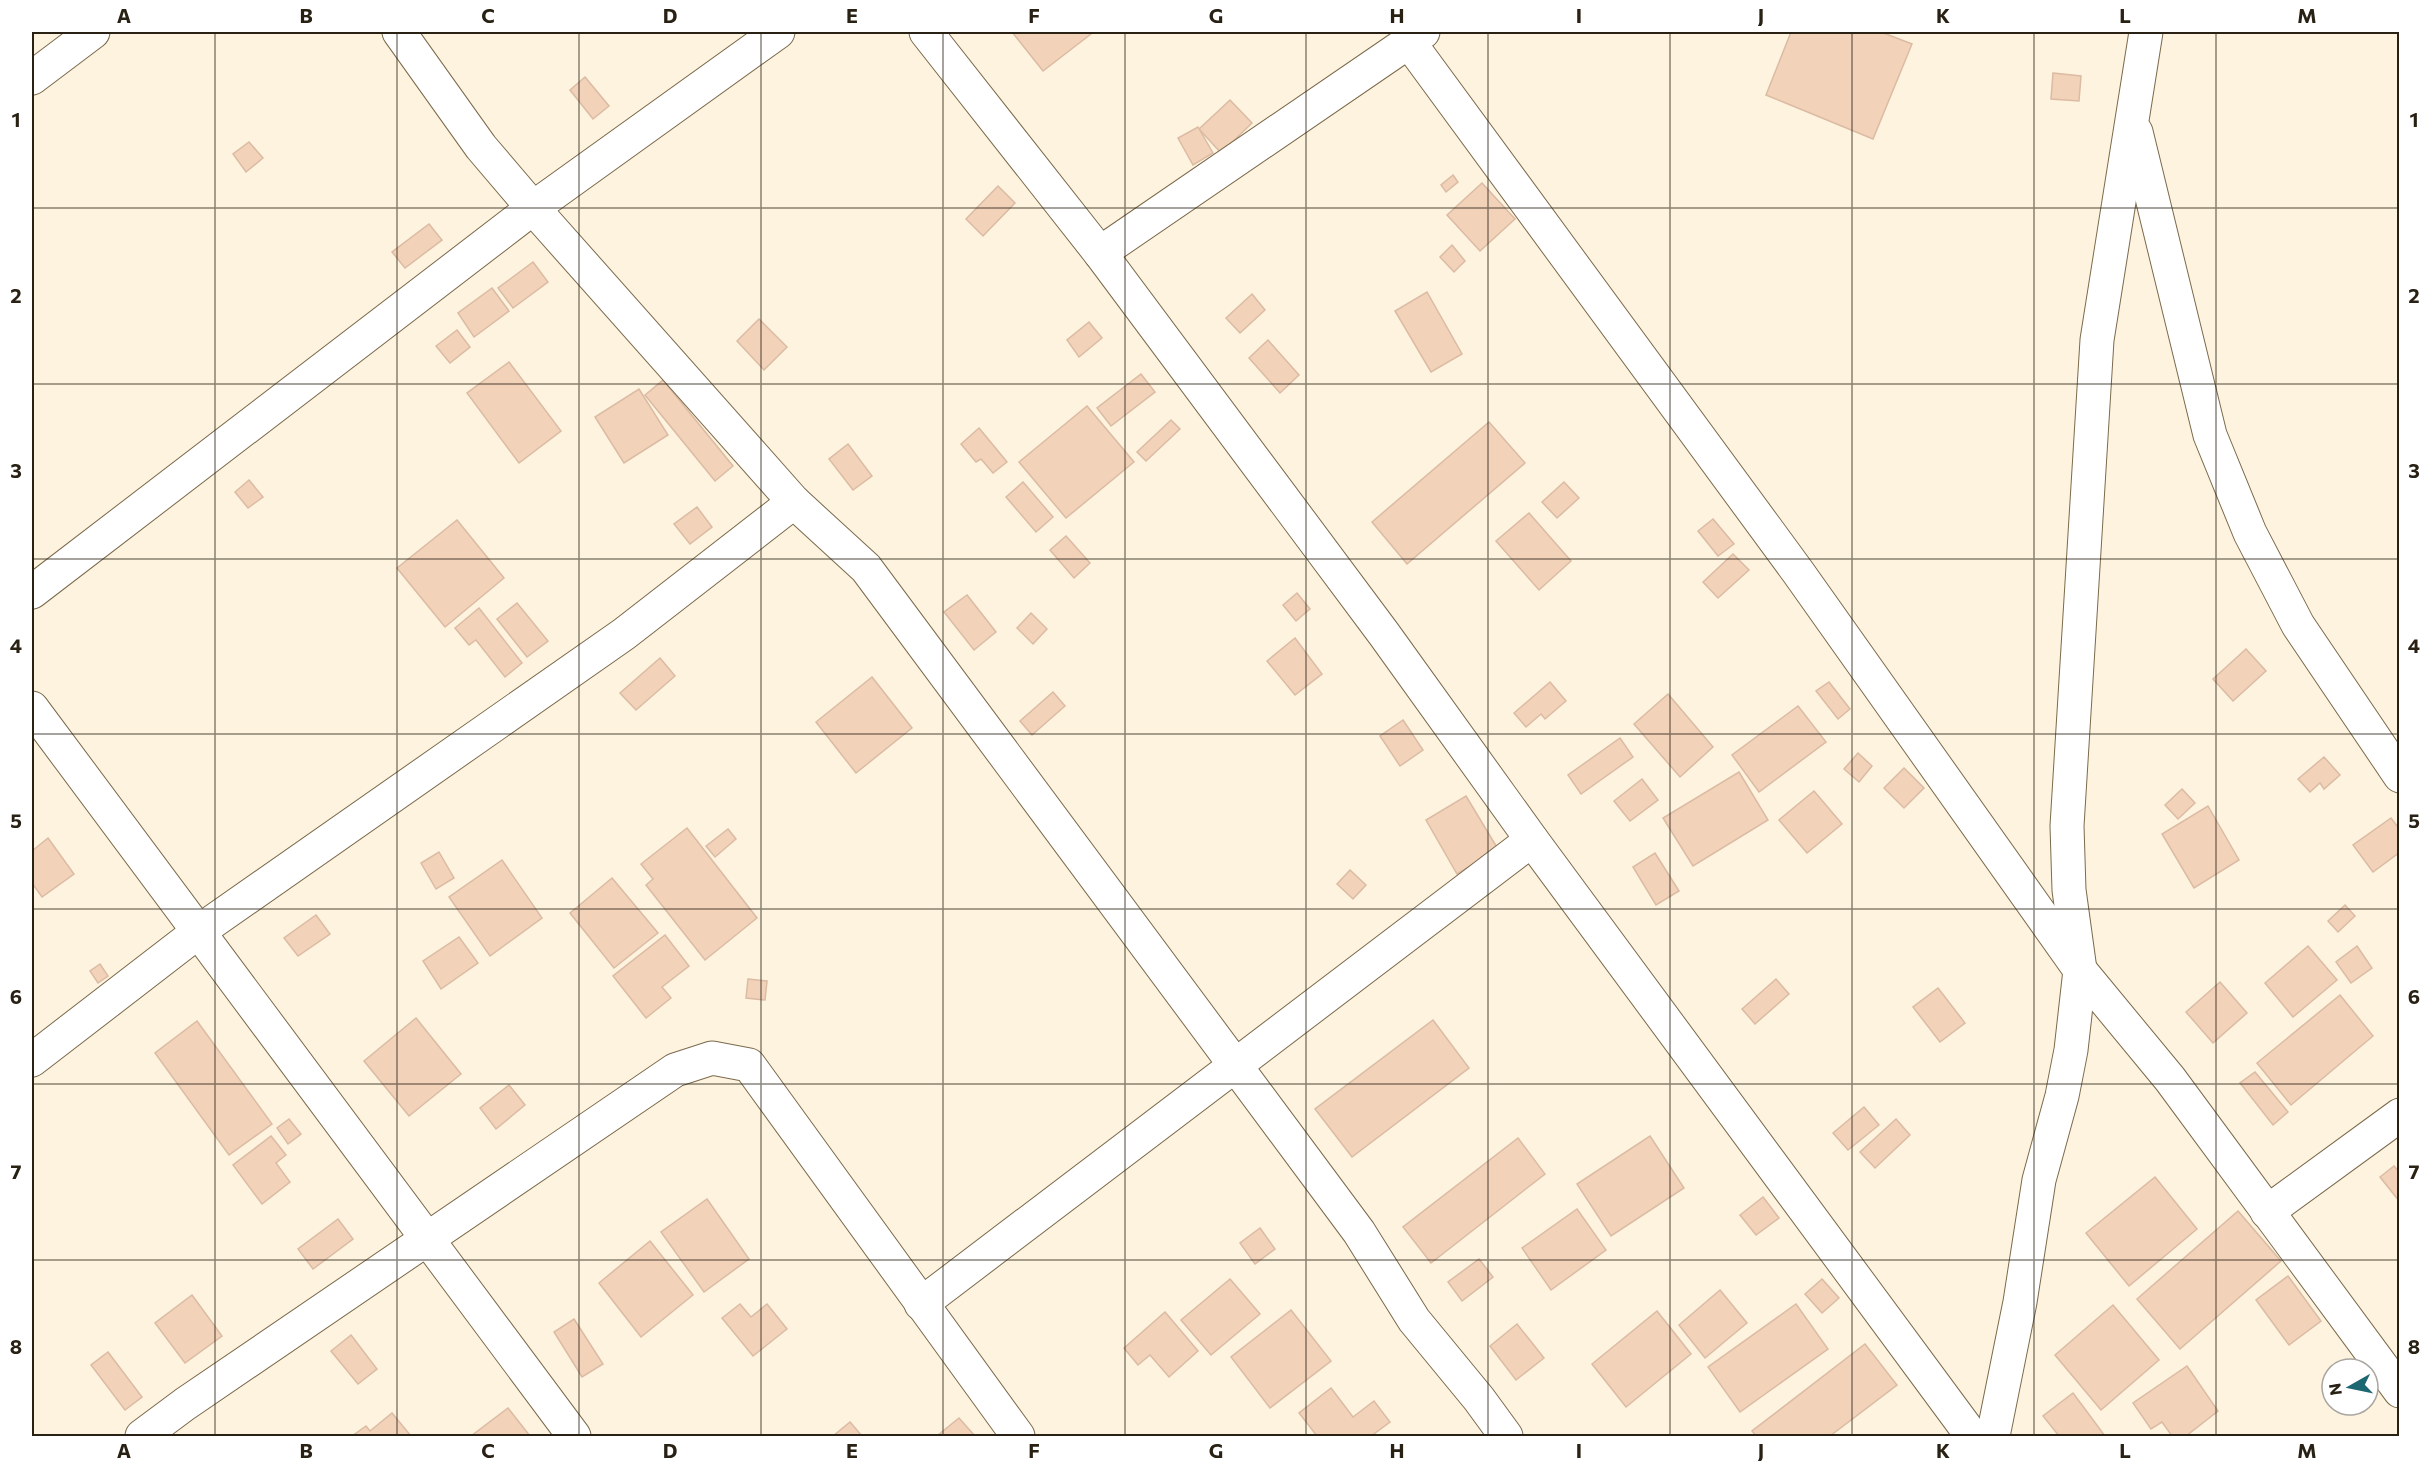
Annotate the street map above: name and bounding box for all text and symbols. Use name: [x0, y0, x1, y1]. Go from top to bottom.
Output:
text: A: [117, 3, 131, 27]
text: B: [299, 3, 313, 27]
text: C: [481, 3, 495, 27]
text: D: [663, 3, 677, 27]
text: E: [846, 3, 858, 27]
text: F: [1028, 3, 1040, 27]
text: G: [1209, 3, 1223, 27]
text: H: [1390, 3, 1405, 27]
text: I: [1576, 3, 1582, 27]
text: J: [1758, 3, 1764, 27]
text: K: [1936, 3, 1950, 27]
text: L: [2119, 3, 2131, 27]
text: M: [2297, 3, 2317, 27]
text: 1: [11, 107, 21, 131]
text: 1: [2409, 107, 2419, 131]
text: 2: [10, 283, 22, 307]
text: 2: [2408, 283, 2420, 307]
text: 3: [10, 458, 22, 482]
text: 3: [2408, 458, 2420, 482]
text: 4: [10, 633, 22, 657]
text: 4: [2408, 633, 2420, 657]
text: 5: [10, 808, 22, 832]
text: 5: [2408, 808, 2420, 832]
text: 6: [10, 984, 22, 1008]
text: 6: [2408, 984, 2420, 1008]
text: 7: [11, 1159, 22, 1183]
text: 7: [2409, 1159, 2420, 1183]
text: 8: [10, 1334, 22, 1358]
text: 8: [2408, 1334, 2420, 1358]
north arrow: [2320, 1357, 2380, 1417]
text: N: [2324, 1382, 2345, 1397]
text: A: [117, 1438, 131, 1462]
text: B: [299, 1438, 313, 1462]
text: C: [481, 1438, 495, 1462]
text: D: [663, 1438, 677, 1462]
text: E: [846, 1438, 858, 1462]
text: F: [1028, 1438, 1040, 1462]
text: G: [1209, 1438, 1223, 1462]
text: H: [1390, 1438, 1405, 1462]
text: I: [1576, 1438, 1582, 1462]
text: J: [1758, 1438, 1764, 1462]
text: K: [1936, 1438, 1950, 1462]
text: L: [2119, 1438, 2131, 1462]
text: M: [2297, 1438, 2317, 1462]

